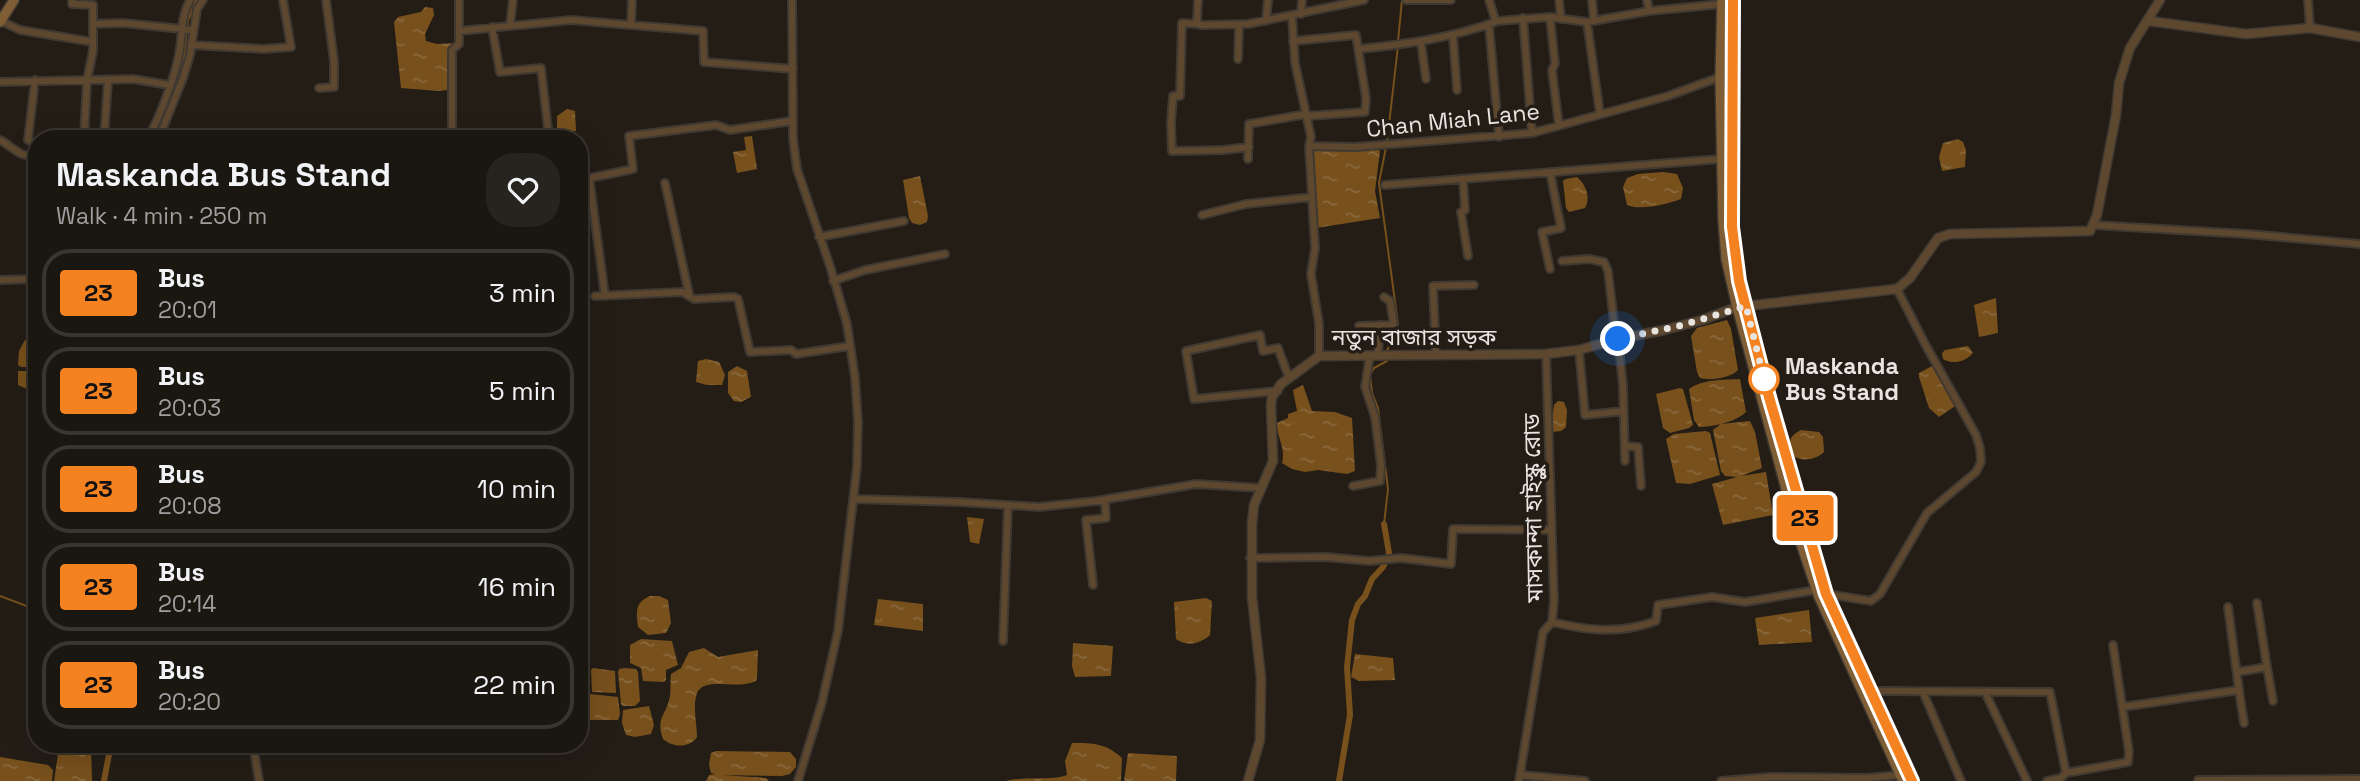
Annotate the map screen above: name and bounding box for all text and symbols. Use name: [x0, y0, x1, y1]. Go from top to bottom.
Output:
street label: Chan Miah Lane: [1365, 96, 1541, 144]
button: heart: [486, 153, 560, 227]
text: Maskanda Bus Stand: [56, 154, 391, 196]
text: Walk · 4 min · 250 m: [56, 201, 267, 231]
text: Bus: [158, 261, 205, 295]
text: 3 min: [489, 276, 556, 310]
text: 23: [84, 277, 113, 308]
text: 20:01: [158, 295, 217, 325]
your location: [1600, 321, 1635, 356]
street label: নতুন বাজার সড়ক: [1331, 322, 1497, 352]
place label: Maskanda Bus Stand: [1785, 351, 1899, 407]
text: Bus: [158, 359, 205, 393]
marker: Maskanda Bus Stand: [1749, 364, 1779, 394]
text: 5 min: [489, 374, 556, 408]
text: 23: [84, 375, 113, 406]
text: 20:03: [158, 393, 221, 423]
street label: মাসকান্দা হাইস্কুল রোড: [1516, 413, 1550, 604]
text: Bus: [158, 457, 205, 491]
text: 10 min: [477, 472, 556, 506]
text: 23: [84, 473, 113, 504]
text: 20:08: [158, 491, 222, 521]
line badge: 23: [1773, 495, 1836, 541]
text: 23: [1791, 502, 1819, 533]
text: Bus: [158, 555, 205, 589]
text: 16 min: [478, 570, 556, 604]
text: 23: [84, 571, 113, 602]
text: 20:14: [158, 589, 216, 619]
text: Bus: [158, 653, 205, 687]
text: 22 min: [473, 668, 556, 702]
text: 23: [84, 669, 113, 700]
text: 20:20: [158, 687, 221, 717]

